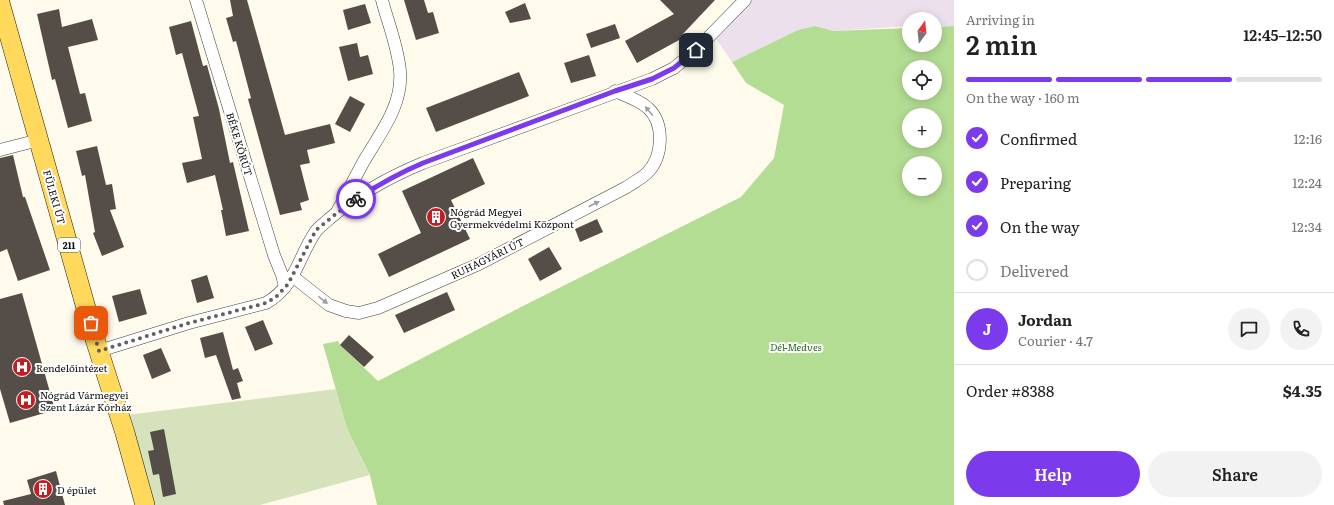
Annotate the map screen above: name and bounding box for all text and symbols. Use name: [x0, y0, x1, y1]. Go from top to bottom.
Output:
text: Arriving in: [966, 10, 1035, 29]
north arrow: [902, 12, 942, 52]
map controls: [902, 12, 942, 196]
text: 12:45–12:50: [1243, 23, 1322, 46]
text: 2 min: [966, 24, 1037, 63]
pin: [679, 33, 713, 67]
icon: home: [685, 39, 707, 61]
button: locate: [902, 60, 942, 100]
text: On the way · 160 m: [966, 88, 1080, 107]
one-way arrow: [645, 106, 654, 116]
button: +: [902, 108, 942, 148]
street label: BÉKE KÖRÚT: [223, 110, 257, 178]
icon: check: [966, 127, 988, 149]
text: Confirmed: [1000, 127, 1077, 150]
text: 12:16: [1294, 129, 1322, 148]
button: −: [902, 156, 942, 196]
street label: FÜLEKI ÚT: [40, 168, 70, 226]
icon: check: [966, 171, 988, 193]
text: Preparing: [1000, 171, 1071, 194]
text: 12:24: [1292, 173, 1322, 192]
courier: [336, 179, 376, 219]
icon: bike: [345, 188, 367, 210]
one-way arrow: [588, 201, 599, 207]
place label: Nógrád Megyei Gyermekvédelmi Központ: [450, 204, 574, 231]
building icon: Nógrád Megyei Gyermekvédelmi Központ: [425, 206, 447, 228]
icon: check: [966, 215, 988, 237]
text: On the way: [1000, 215, 1080, 238]
text: 12:34: [1292, 217, 1322, 236]
street label: RUHAGYÁRI ÚT: [448, 234, 526, 282]
road number: 211: [58, 238, 80, 252]
text: Delivered: [1000, 259, 1069, 282]
one-way arrow: [318, 296, 329, 304]
pin: [74, 306, 108, 340]
text: Jordan: [1018, 308, 1072, 331]
button: chat: [1228, 308, 1270, 350]
button: phone: [1280, 308, 1322, 350]
icon: bag: [80, 312, 102, 334]
text: J: [983, 317, 991, 340]
text: Courier · 4.7: [1018, 331, 1093, 350]
park label: Dél-Medves: [770, 339, 822, 354]
hospital icon: Rendelőintézet: [11, 356, 33, 378]
place label: Rendelőintézet: [36, 360, 108, 375]
text: Order #8388: [966, 379, 1054, 402]
text: $4.35: [1283, 379, 1322, 402]
place label: Nógrád Vármegyei Szent Lázár Kórház: [40, 387, 132, 414]
hospital icon: Nógrád Vármegyei Szent Lázár Kórház: [15, 389, 37, 411]
button: Help: [966, 451, 1140, 497]
button: Share: [1148, 451, 1322, 497]
building icon: D épület: [32, 478, 54, 500]
place label: D épület: [57, 482, 97, 497]

